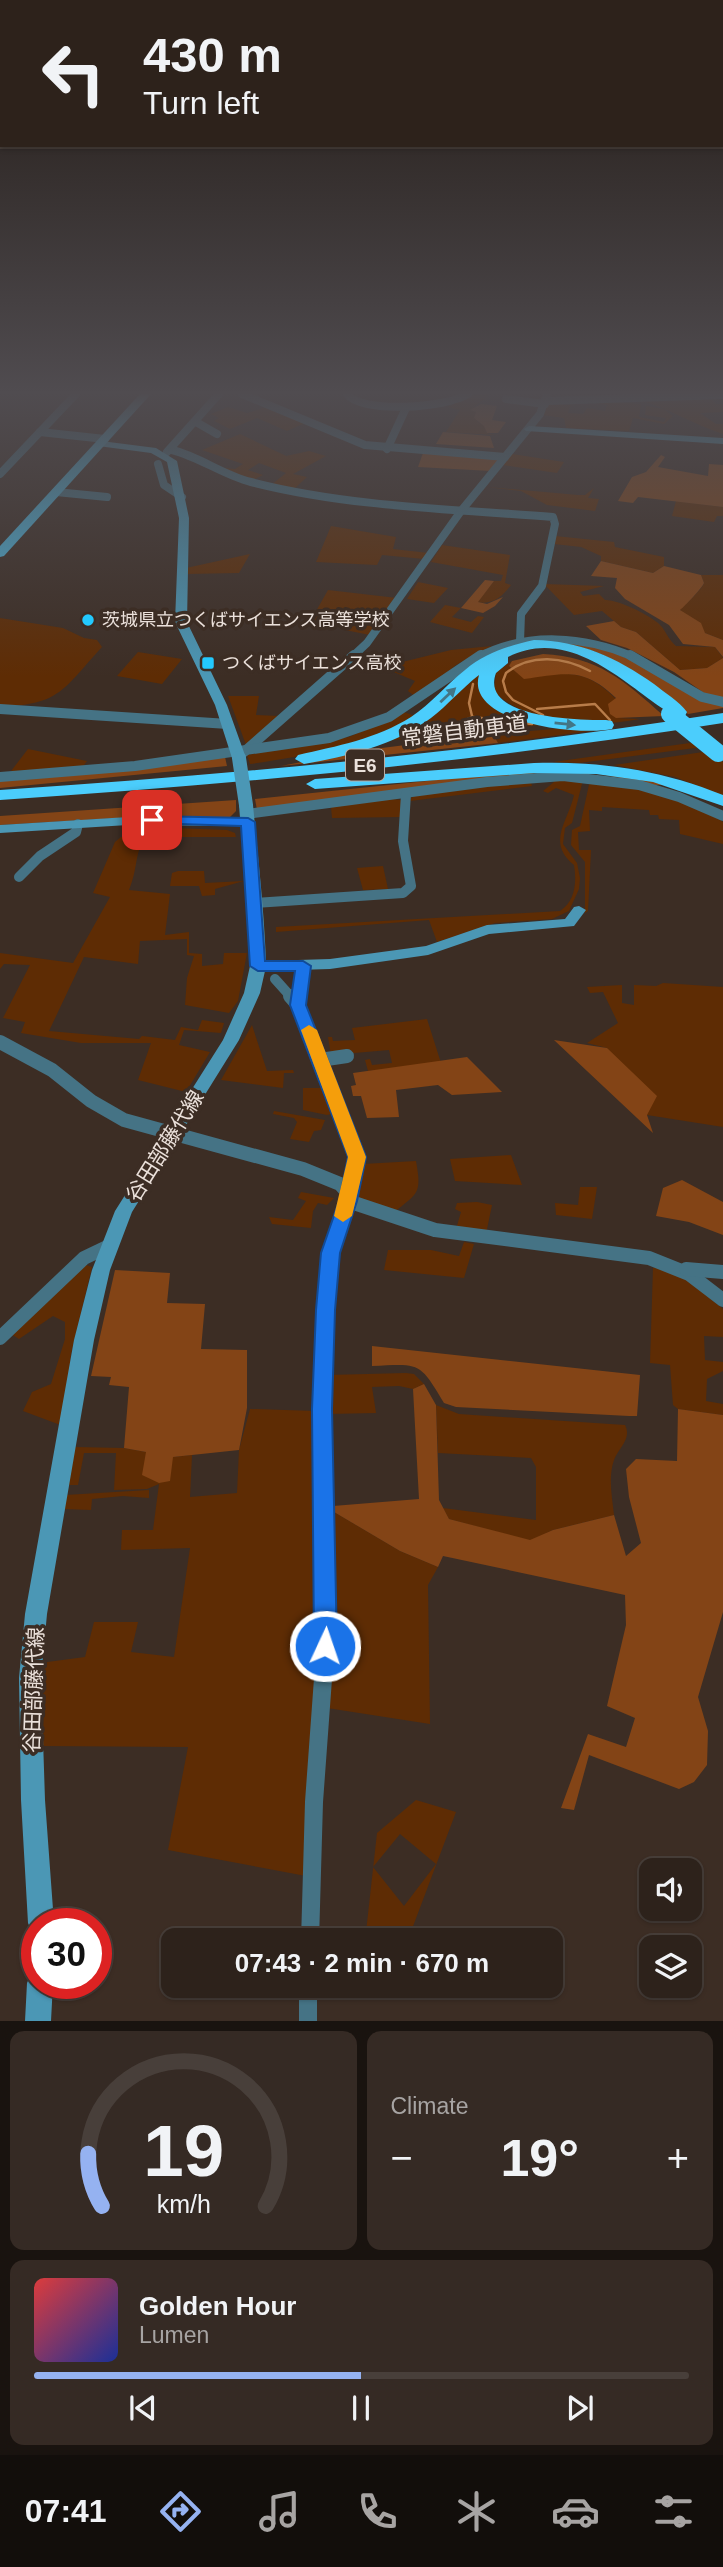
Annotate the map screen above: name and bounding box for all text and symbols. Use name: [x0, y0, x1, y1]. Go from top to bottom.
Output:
icon: left: [28, 28, 119, 119]
text: 430 m: [143, 28, 282, 82]
text: Turn left: [143, 85, 259, 121]
place label: 茨城県立つくばサイエンス高等学校: [102, 610, 389, 630]
marker: 茨城県立つくばサイエンス高等学校: [80, 612, 96, 628]
place label: つくばサイエンス高校: [222, 653, 401, 673]
marker: つくばサイエンス高校: [200, 655, 216, 671]
one-way arrow: [439, 687, 457, 703]
street label: 常磐自動車道: [400, 711, 528, 750]
one-way arrow: [554, 718, 576, 729]
road number: E6: [346, 750, 384, 780]
pin: [122, 790, 182, 850]
icon: arrive: [133, 801, 171, 839]
street label: 谷田部藤代線: [121, 1086, 208, 1205]
position arrow: [288, 1609, 362, 1683]
street label: 谷田部藤代線: [20, 1627, 47, 1753]
map controls: [639, 1858, 702, 1998]
button: sound: [639, 1858, 702, 1921]
speed limit sign: 30: [21, 1908, 112, 1999]
button: layers: [639, 1935, 702, 1998]
text: 07:43 · 2 min · 670 m: [235, 1948, 489, 1978]
text: Climate: [391, 2093, 468, 2119]
text: 19: [143, 2111, 224, 2192]
text: 19°: [500, 2129, 579, 2187]
text: −: [391, 2137, 413, 2179]
text: +: [667, 2137, 689, 2179]
text: km/h: [156, 2190, 210, 2218]
text: Golden Hour: [139, 2291, 296, 2321]
text: Lumen: [139, 2322, 209, 2348]
icon: previous: [124, 2389, 162, 2427]
icon: pause: [342, 2389, 380, 2427]
icon: next: [561, 2389, 599, 2427]
icon: directions: [156, 2487, 205, 2536]
icon: music: [255, 2487, 304, 2536]
icon: phone: [353, 2487, 402, 2536]
icon: climate: [452, 2487, 501, 2536]
icon: car: [551, 2487, 600, 2536]
icon: filters: [649, 2487, 698, 2536]
text: 07:41: [25, 2493, 107, 2529]

